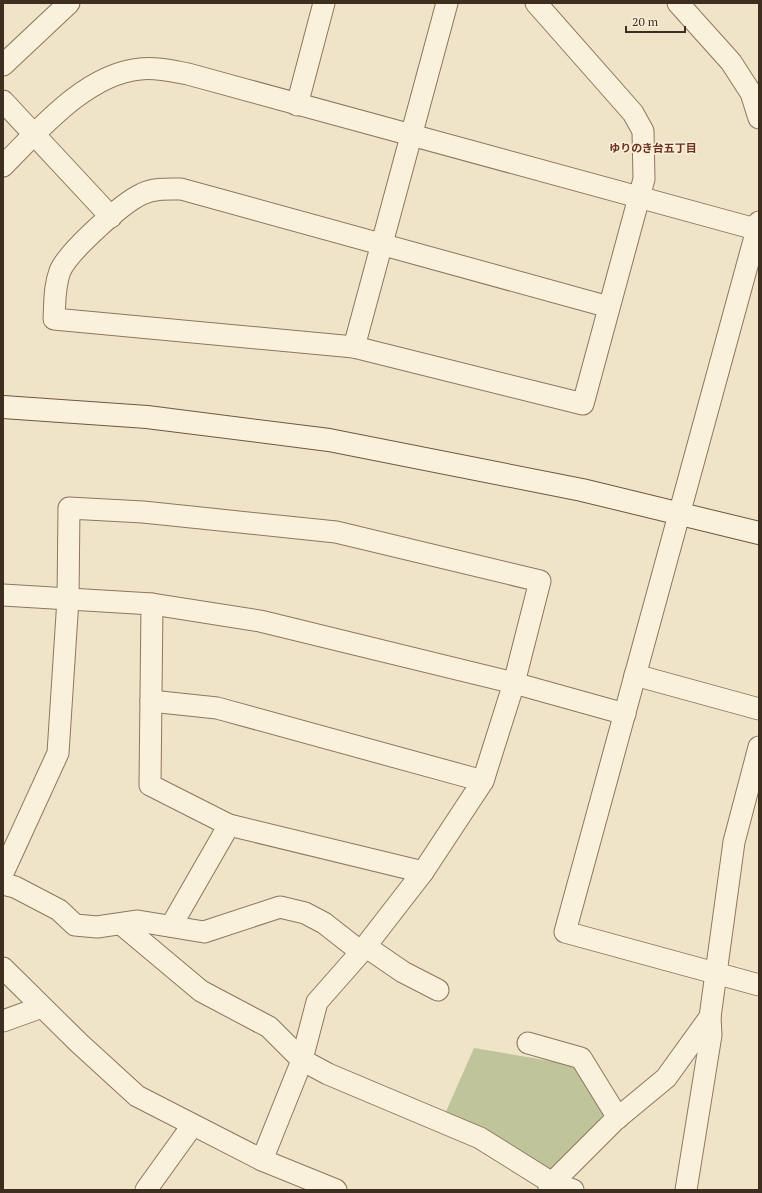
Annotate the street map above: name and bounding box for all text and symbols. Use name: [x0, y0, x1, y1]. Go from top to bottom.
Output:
scale bar: [626, 8, 685, 34]
text: 20 m: [632, 14, 659, 29]
district label: ゆりのき台五丁目: [609, 141, 697, 155]

